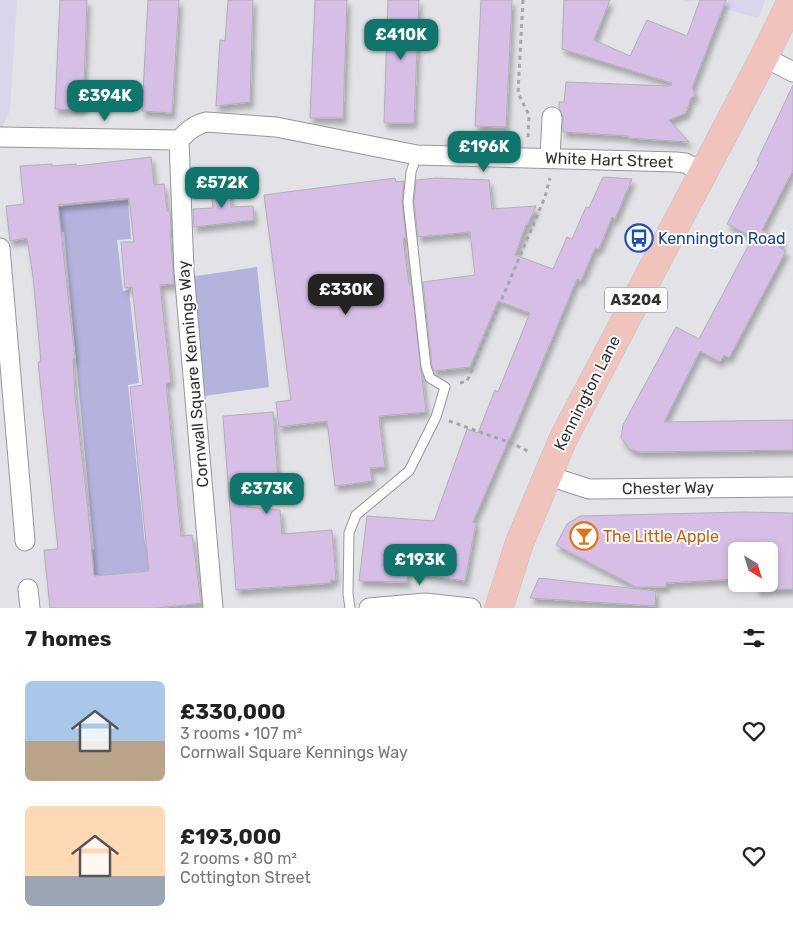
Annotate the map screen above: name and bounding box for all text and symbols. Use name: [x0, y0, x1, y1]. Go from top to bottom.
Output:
pin: £410K: [366, 18, 436, 61]
text: £410K: [375, 25, 427, 44]
pin: £394K: [70, 80, 140, 122]
text: £394K: [78, 86, 132, 105]
pin: £196K: [449, 130, 519, 173]
text: £196K: [459, 137, 509, 156]
street label: White Hart Street: [545, 148, 673, 172]
pin: £572K: [187, 166, 257, 209]
text: £572K: [196, 173, 248, 192]
bus stop icon: Kennington Road: [624, 223, 654, 253]
place label: Kennington Road: [658, 229, 786, 248]
street label: Cornwall Square Kennings Way: [174, 260, 212, 488]
pin: £330K: [311, 274, 381, 316]
text: £330K: [319, 280, 373, 299]
road number: A3204: [605, 288, 667, 312]
street label: Kennington Lane: [550, 332, 624, 454]
pin: £373K: [232, 472, 302, 515]
street label: Chester Way: [622, 478, 714, 498]
text: £373K: [241, 479, 293, 498]
bar icon: The Little Apple: [569, 521, 599, 551]
place label: The Little Apple: [603, 527, 719, 546]
north arrow: [728, 542, 778, 592]
map controls: [728, 542, 778, 592]
pin: £193K: [385, 544, 455, 586]
text: £193K: [395, 550, 445, 569]
icon: filters: [740, 624, 768, 652]
text: 7 homes: [25, 626, 111, 651]
text: £330,000: [180, 699, 285, 724]
icon: home: [65, 701, 125, 761]
icon: heart: [740, 717, 768, 745]
text: 3 rooms · 107 m²: [180, 724, 302, 743]
text: Cornwall Square Kennings Way: [180, 743, 408, 762]
text: £193,000: [180, 824, 281, 849]
icon: home: [65, 826, 125, 886]
icon: heart: [740, 842, 768, 870]
text: 2 rooms · 80 m²: [180, 849, 297, 868]
text: Cottington Street: [180, 868, 311, 887]

